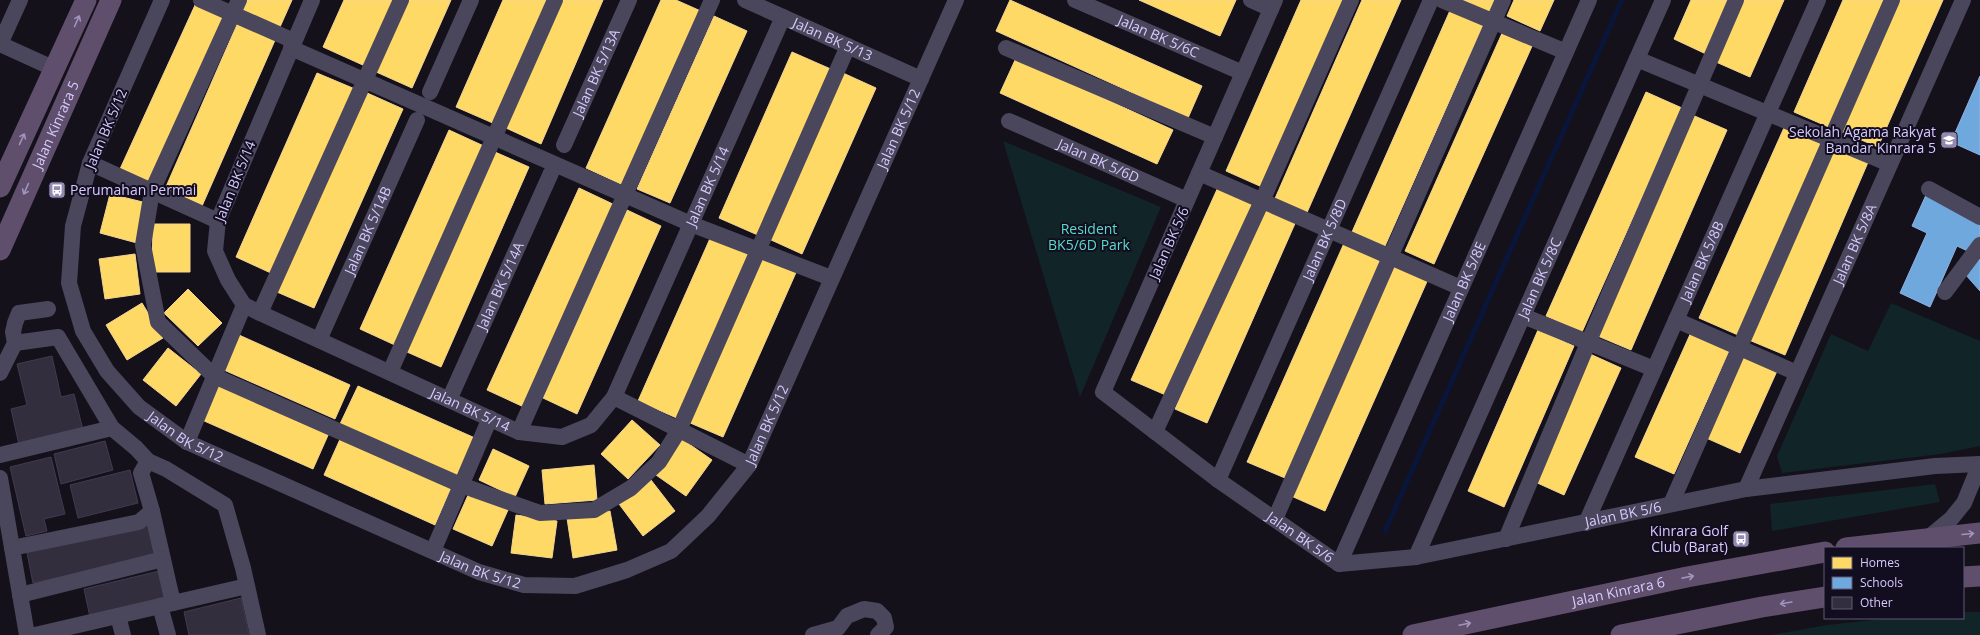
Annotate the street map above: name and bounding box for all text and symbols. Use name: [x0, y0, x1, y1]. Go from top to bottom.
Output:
street label: Jalan BK 5/6C: [1113, 9, 1202, 62]
street label: Jalan BK 5/13: [788, 12, 876, 65]
one-way arrow: [74, 15, 81, 27]
street label: Jalan BK 5/13A: [567, 26, 624, 121]
street label: Jalan Kinrara 5: [26, 78, 83, 173]
street label: Jalan BK 5/12: [79, 86, 131, 174]
street label: Jalan BK 5/12: [871, 86, 924, 173]
place label: Sekolah Agama Rakyat Bandar Kinrara 5: [1789, 122, 1936, 157]
school or university icon: Sekolah Agama Rakyat Bandar Kinrara 5: [1939, 130, 1959, 150]
one-way arrow: [19, 133, 26, 145]
street label: Jalan BK 5/6D: [1053, 133, 1143, 187]
street label: Jalan BK 5/14: [209, 138, 259, 226]
street label: Jalan BK 5/14: [680, 143, 733, 231]
bus stop icon: Perumahan Permai: [47, 180, 67, 200]
place label: Perumahan Permai: [70, 180, 196, 199]
one-way arrow: [22, 182, 29, 194]
street label: Jalan BK 5/14B: [339, 183, 395, 279]
street label: Jalan BK 5/8D: [1297, 195, 1351, 285]
street label: Jalan BK 5/8A: [1827, 200, 1881, 289]
street label: Jalan BK 5/6: [1143, 204, 1193, 284]
street label: Jalan BK 5/8B: [1674, 218, 1728, 307]
park label: Resident BK5/6D Park: [1048, 219, 1131, 254]
street label: Jalan BK 5/8C: [1512, 234, 1565, 323]
street label: Jalan BK 5/8E: [1437, 238, 1490, 326]
street label: Jalan BK 5/14A: [471, 239, 528, 335]
street label: Jalan BK 5/14: [426, 382, 513, 436]
street label: Jalan BK 5/12: [740, 382, 793, 469]
street label: Jalan BK 5/12: [142, 405, 227, 466]
street label: Jalan BK 5/6: [1581, 497, 1663, 531]
street label: Jalan BK 5/6: [1262, 506, 1338, 567]
place label: Kinrara Golf Club (Barat): [1650, 521, 1729, 556]
bus stop icon: Kinrara Golf Club (Barat): [1731, 529, 1751, 549]
one-way arrow: [1961, 531, 1974, 538]
street label: Jalan BK 5/12: [435, 545, 523, 593]
legend: [1824, 547, 1964, 619]
text: Homes: [1860, 554, 1900, 571]
street label: Jalan Kinrara 6: [1568, 572, 1667, 611]
one-way arrow: [1681, 572, 1694, 580]
text: Schools: [1860, 574, 1903, 591]
text: Other: [1860, 594, 1893, 611]
one-way arrow: [1780, 599, 1793, 607]
one-way arrow: [1458, 620, 1471, 628]

